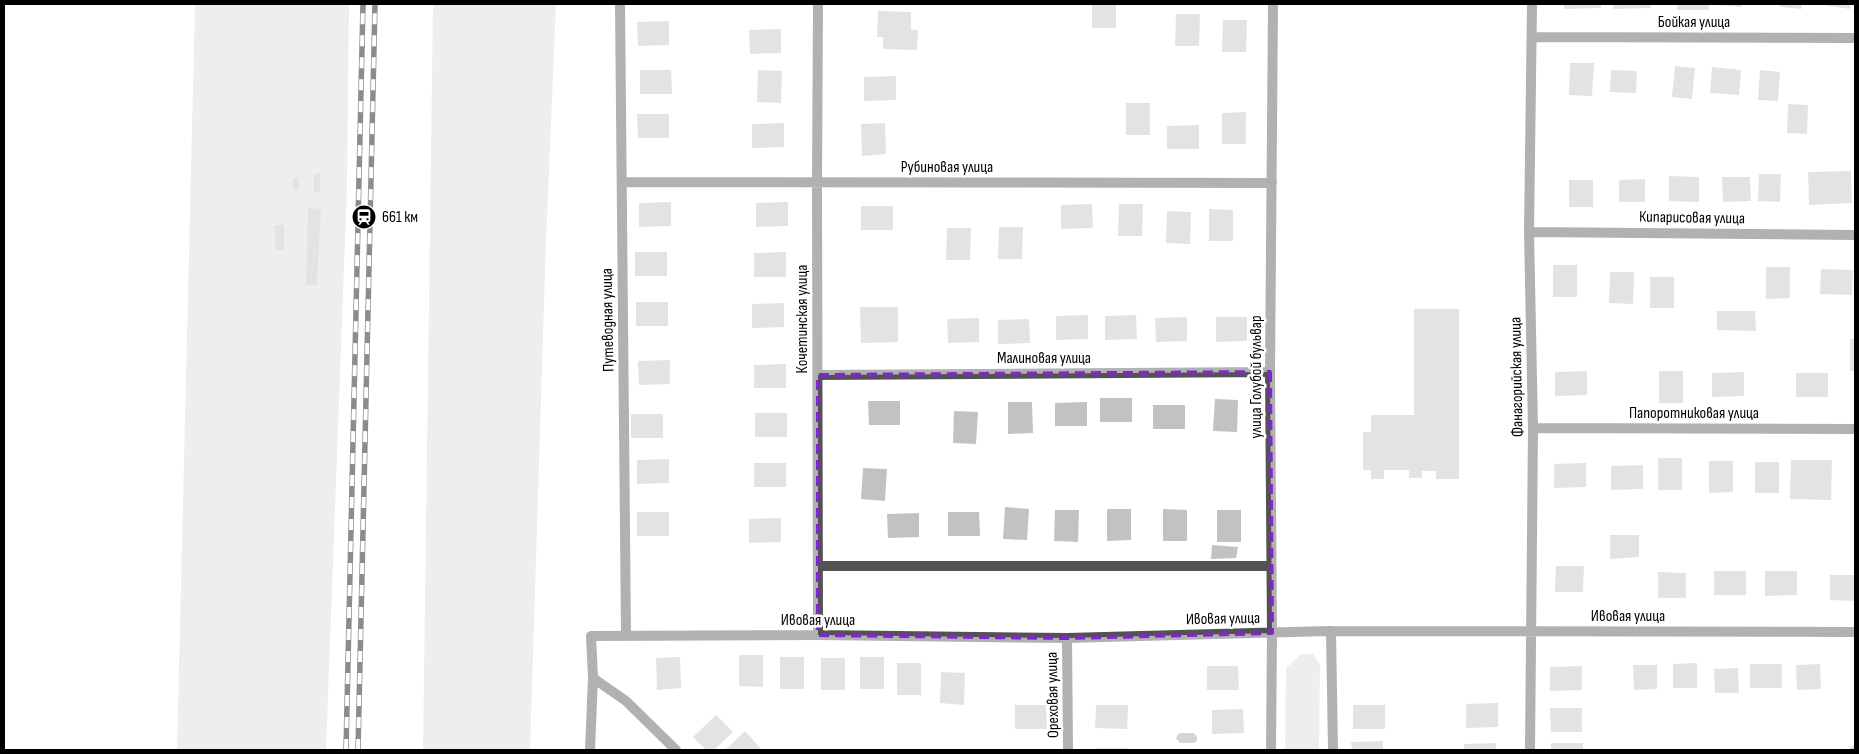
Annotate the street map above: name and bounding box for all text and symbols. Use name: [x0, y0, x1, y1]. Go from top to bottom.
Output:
street label: Бойкая улица: [1658, 13, 1730, 32]
street label: Рубиновая улица: [901, 158, 993, 177]
station icon: 661 км: [351, 204, 377, 230]
place label: 661 км: [382, 208, 418, 227]
street label: Кипарисовая улица: [1639, 208, 1745, 228]
street label: Кочетинская улица: [793, 265, 812, 373]
street label: Путеводная улица: [598, 268, 618, 372]
street label: улица Голубой бульвар: [1247, 315, 1266, 439]
street label: Фанагорийская улица: [1506, 317, 1528, 437]
street label: Малиновая улица: [997, 349, 1091, 368]
street label: Папоротниковая улица: [1629, 404, 1759, 423]
street label: Ивовая улица: [1591, 607, 1665, 626]
street label: Ивовая улица: [1186, 609, 1260, 629]
street label: Ивовая улица: [781, 611, 855, 630]
street label: Ореховая улица: [1043, 652, 1063, 738]

